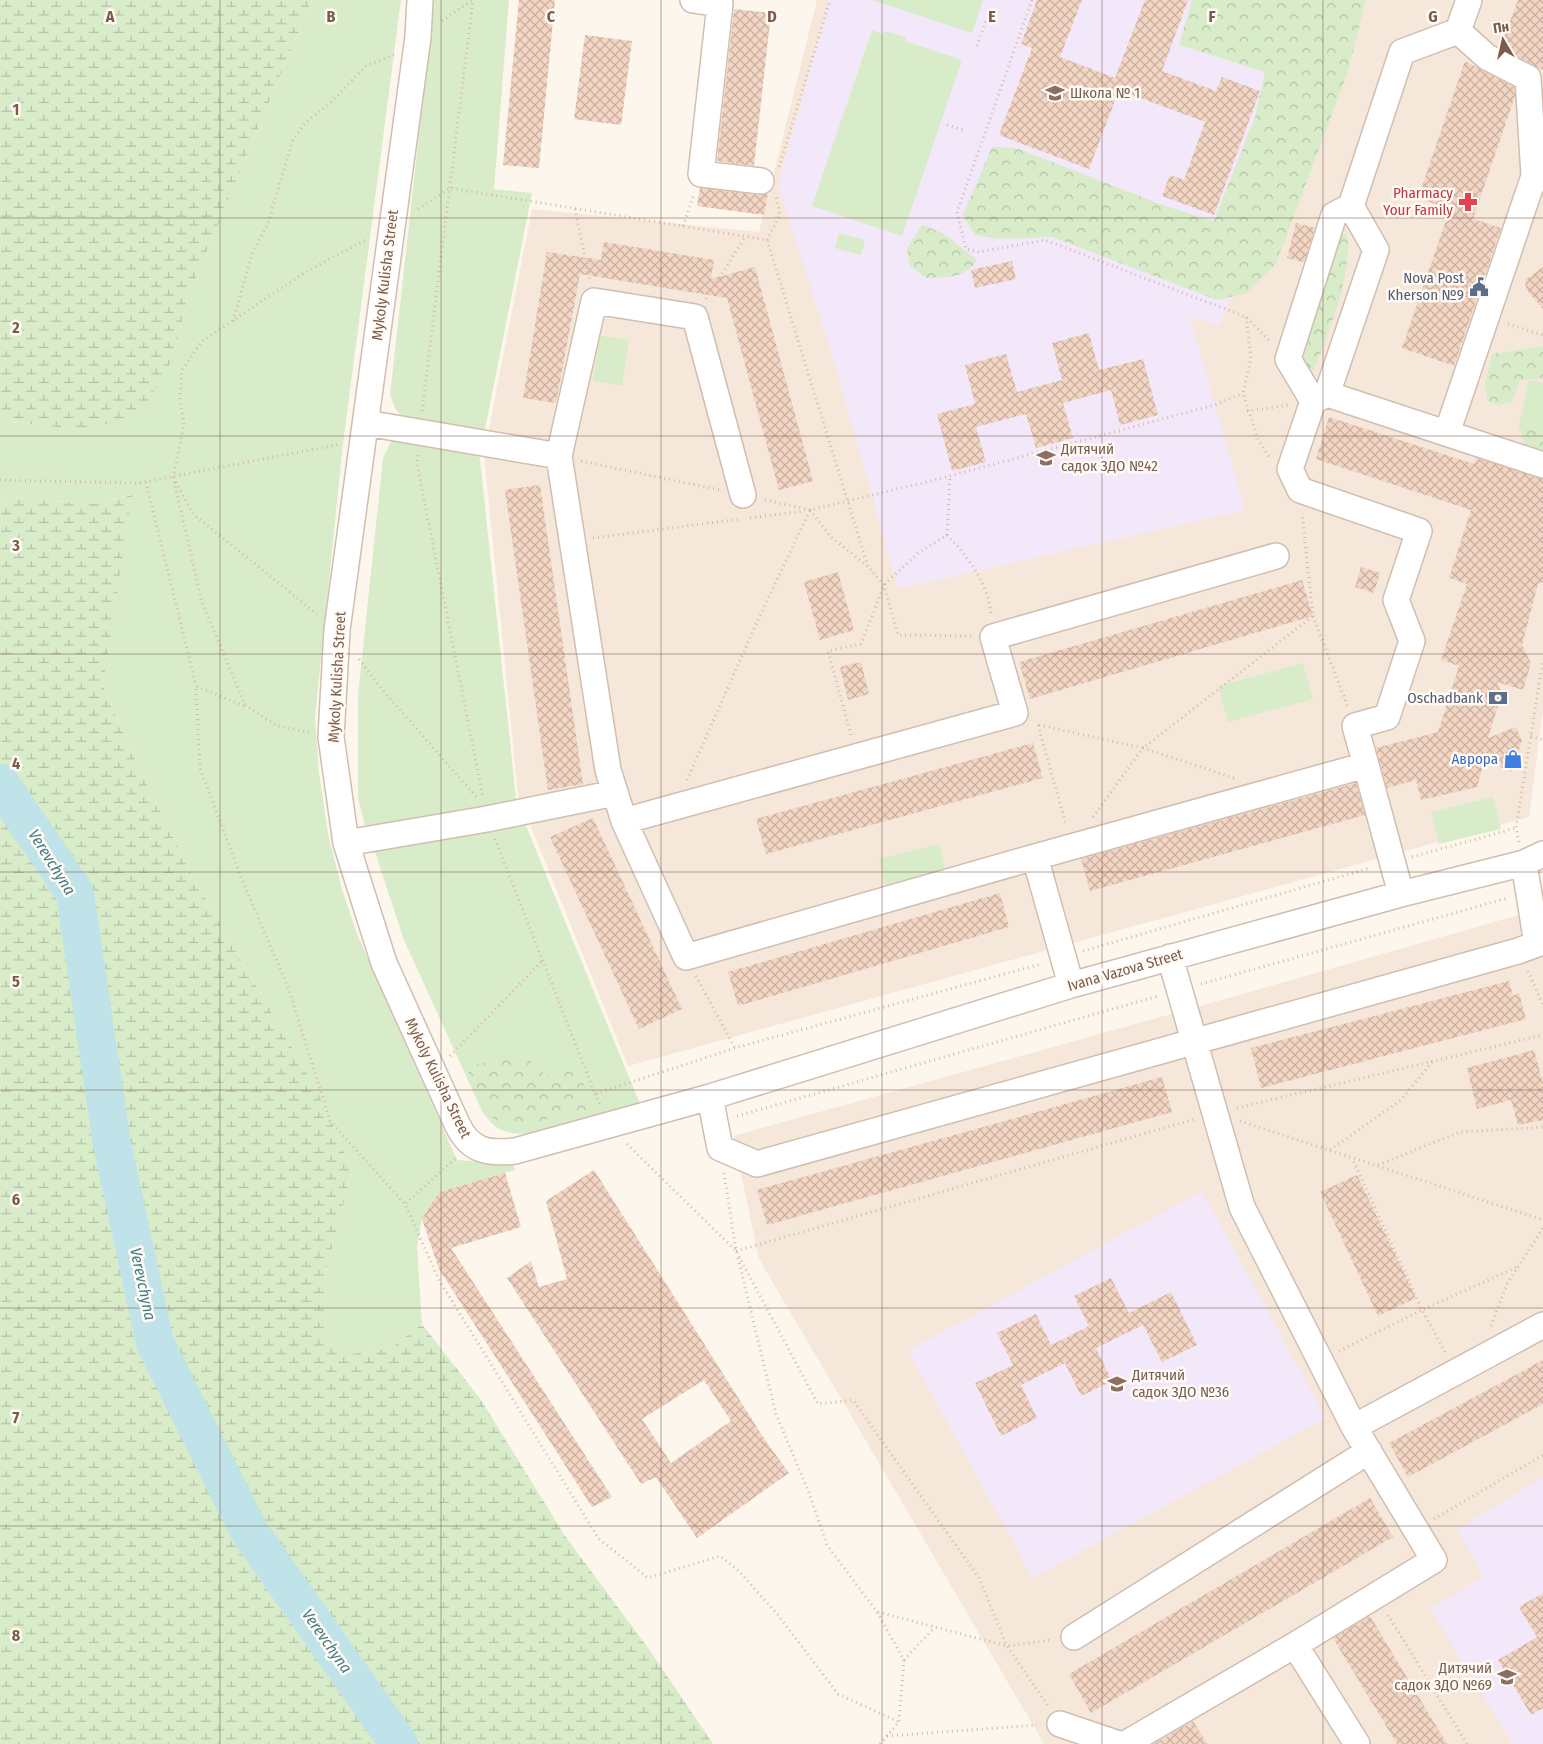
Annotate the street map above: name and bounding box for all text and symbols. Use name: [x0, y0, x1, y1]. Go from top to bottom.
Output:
text: A: [105, 7, 115, 26]
text: B: [327, 7, 336, 26]
text: C: [547, 7, 556, 26]
text: D: [767, 7, 777, 26]
text: E: [988, 7, 996, 26]
text: F: [1208, 7, 1216, 26]
text: G: [1428, 7, 1438, 26]
north arrow: [1478, 15, 1528, 65]
text: Пн: [1492, 18, 1510, 37]
school or university icon: Школа № 1: [1044, 82, 1066, 104]
place label: Школа № 1: [1070, 84, 1140, 102]
text: 1: [13, 100, 19, 119]
place label: Pharmacy Your Family: [1383, 184, 1453, 219]
pharmacy icon: Pharmacy Your Family: [1457, 191, 1479, 213]
street label: Mykoly Kulisha Street: [368, 209, 402, 341]
place label: Nova Post Kherson №9: [1388, 269, 1464, 304]
public building icon: Nova Post Kherson №9: [1468, 276, 1490, 298]
text: 2: [11, 318, 20, 337]
place label: Дитячий садок ЗДО №42: [1060, 440, 1158, 475]
school or university icon: Дитячий садок ЗДО №42: [1035, 447, 1057, 469]
text: 3: [11, 536, 20, 555]
street label: Mykoly Kulisha Street: [325, 611, 349, 743]
bank icon: Oschadbank: [1487, 687, 1509, 709]
place label: Oschadbank: [1407, 689, 1483, 707]
shop icon: Аврора: [1502, 748, 1524, 770]
place label: Аврора: [1451, 750, 1498, 768]
text: 4: [12, 754, 20, 773]
water label: Verevchyna: [24, 826, 80, 898]
street label: Ivana Vazova Street: [1065, 945, 1185, 995]
text: 5: [12, 972, 20, 991]
street label: Mykoly Kulisha Street: [401, 1015, 475, 1141]
text: 6: [12, 1190, 20, 1209]
water label: Verevchyna: [126, 1246, 160, 1322]
place label: Дитячий садок ЗДО №36: [1131, 1366, 1229, 1401]
school or university icon: Дитячий садок ЗДО №36: [1106, 1373, 1128, 1395]
text: 7: [13, 1408, 20, 1427]
water label: Verevchyna: [298, 1605, 356, 1677]
text: 8: [12, 1626, 21, 1645]
place label: Дитячий садок ЗДО №69: [1394, 1659, 1492, 1694]
school or university icon: Дитячий садок ЗДО №69: [1496, 1666, 1518, 1688]

